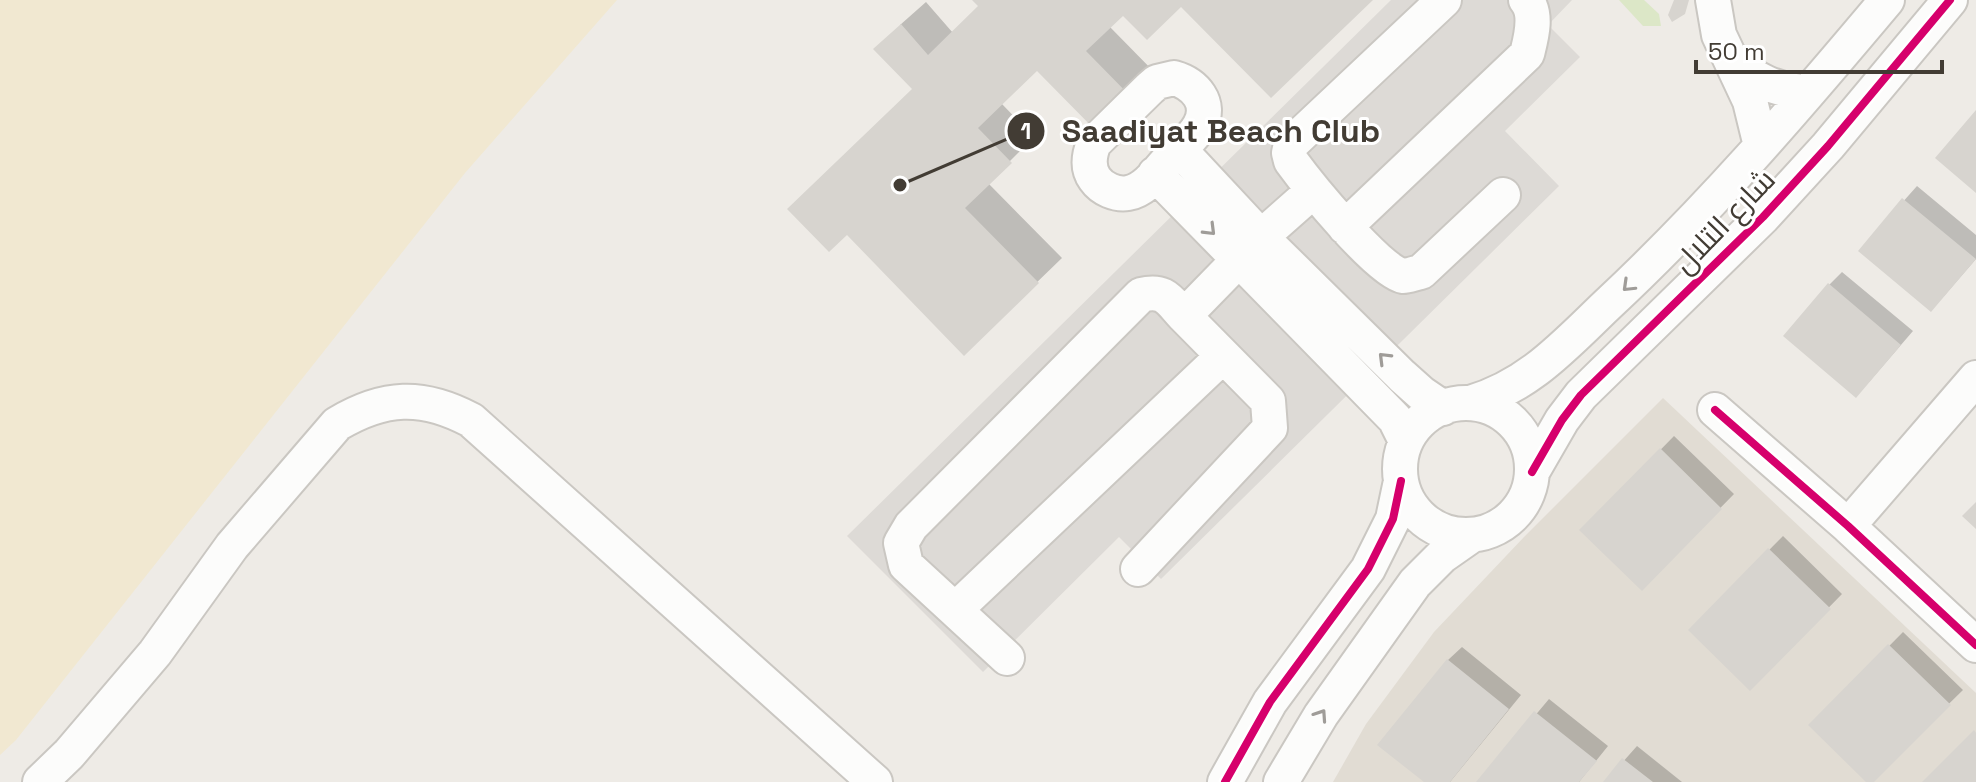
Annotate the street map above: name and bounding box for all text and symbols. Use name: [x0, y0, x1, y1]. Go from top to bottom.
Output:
scale bar: [1696, 24, 1942, 74]
text: 50 m: [1708, 36, 1765, 67]
callout: Saadiyat Beach Club: [1006, 103, 1396, 159]
text: Saadiyat Beach Club: [1062, 111, 1380, 151]
text: 1: [1021, 115, 1031, 146]
street label: شارع التلال: [1664, 160, 1784, 282]
one-way arrow: [1201, 221, 1215, 235]
one-way arrow: [1623, 277, 1637, 291]
one-way arrow: [1378, 353, 1393, 367]
one-way arrow: [1311, 710, 1326, 724]

